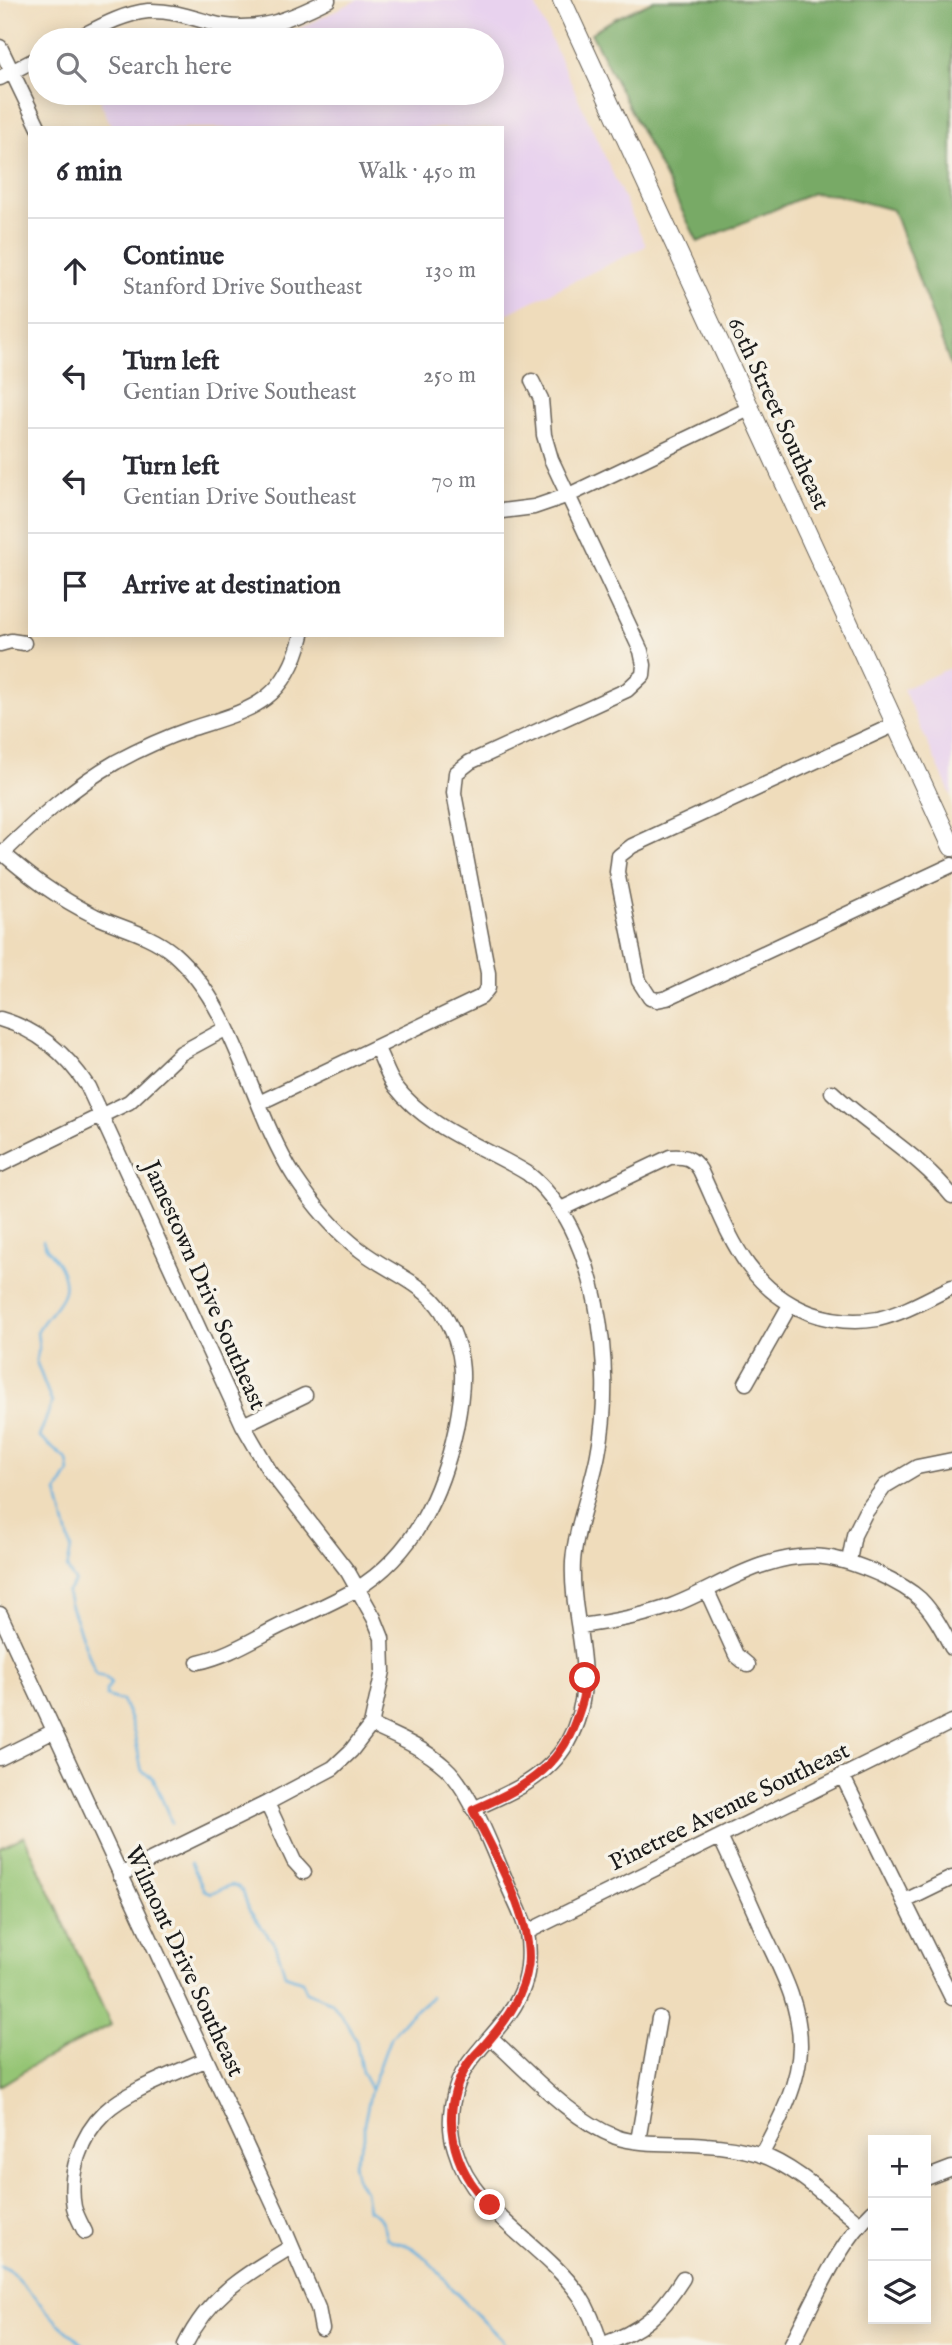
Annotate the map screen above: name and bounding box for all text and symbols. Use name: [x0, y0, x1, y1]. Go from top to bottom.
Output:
search box: [28, 28, 504, 105]
icon: search: [52, 48, 90, 86]
text: Search here: [108, 50, 232, 83]
text: 6 min: [56, 153, 122, 191]
text: Walk · 450 m: [358, 157, 476, 186]
text: Continue: [123, 240, 224, 273]
icon: ahead: [56, 252, 94, 290]
text: 130 m: [425, 256, 476, 285]
text: Stanford Drive Southeast: [123, 273, 362, 302]
street label: 60th Street Southeast: [719, 312, 836, 515]
text: Turn left: [123, 345, 220, 378]
icon: left: [56, 357, 94, 395]
text: 250 m: [423, 361, 476, 390]
text: Gentian Drive Southeast: [123, 378, 356, 407]
text: Turn left: [123, 450, 220, 483]
icon: left: [56, 462, 94, 500]
text: 70 m: [431, 466, 476, 495]
text: Gentian Drive Southeast: [123, 483, 356, 512]
icon: arrive: [56, 567, 94, 605]
text: Arrive at destination: [123, 569, 341, 602]
street label: Jamestown Drive Southeast: [133, 1153, 273, 1415]
route start: [569, 1662, 600, 1693]
street label: Pinetree Avenue Southeast: [604, 1736, 855, 1879]
street label: Wilmont Drive Southeast: [117, 1841, 251, 2082]
map controls: [868, 2135, 931, 2324]
button: +: [868, 2135, 931, 2198]
route end: [474, 2189, 505, 2220]
button: −: [868, 2198, 931, 2261]
button: layers: [868, 2261, 931, 2324]

